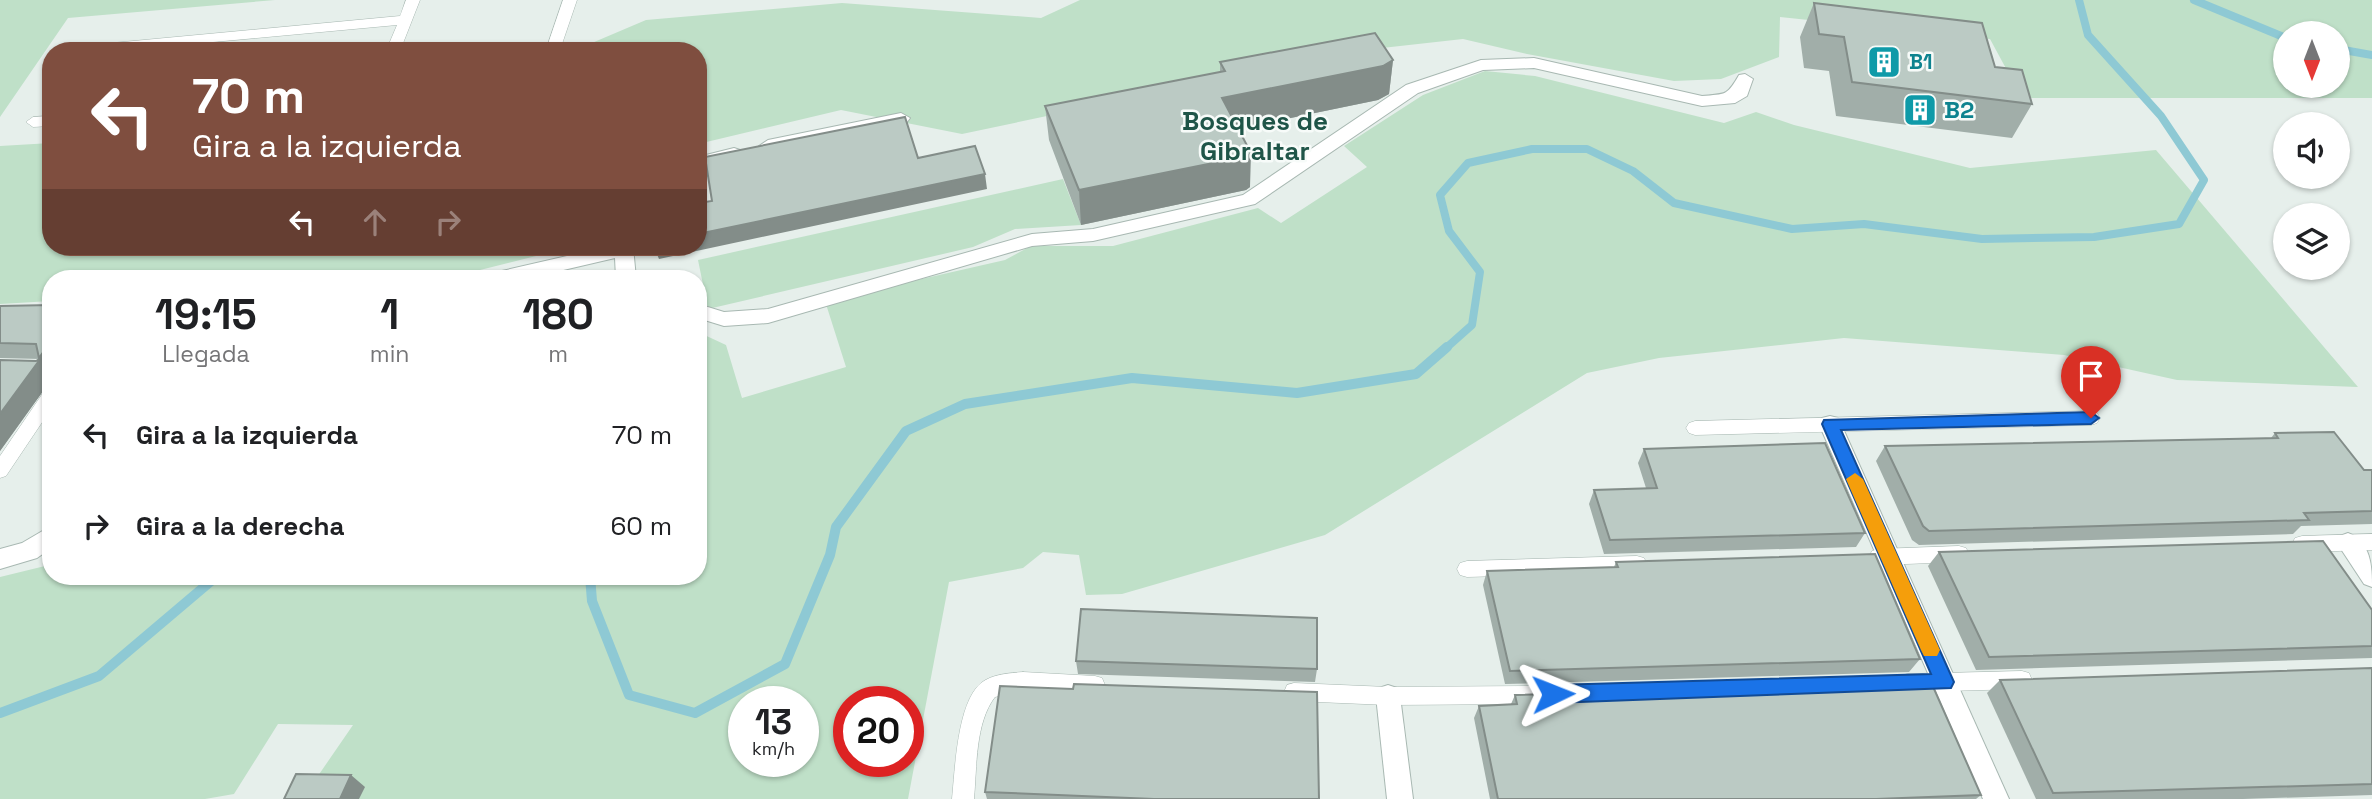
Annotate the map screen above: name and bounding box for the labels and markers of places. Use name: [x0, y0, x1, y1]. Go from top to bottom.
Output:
building icon: B1: [1865, 43, 1903, 81]
place label: B1: [1909, 48, 1932, 75]
building icon: B2: [1901, 91, 1939, 129]
place label: B2: [1944, 94, 1974, 125]
pin: [2061, 346, 2121, 418]

